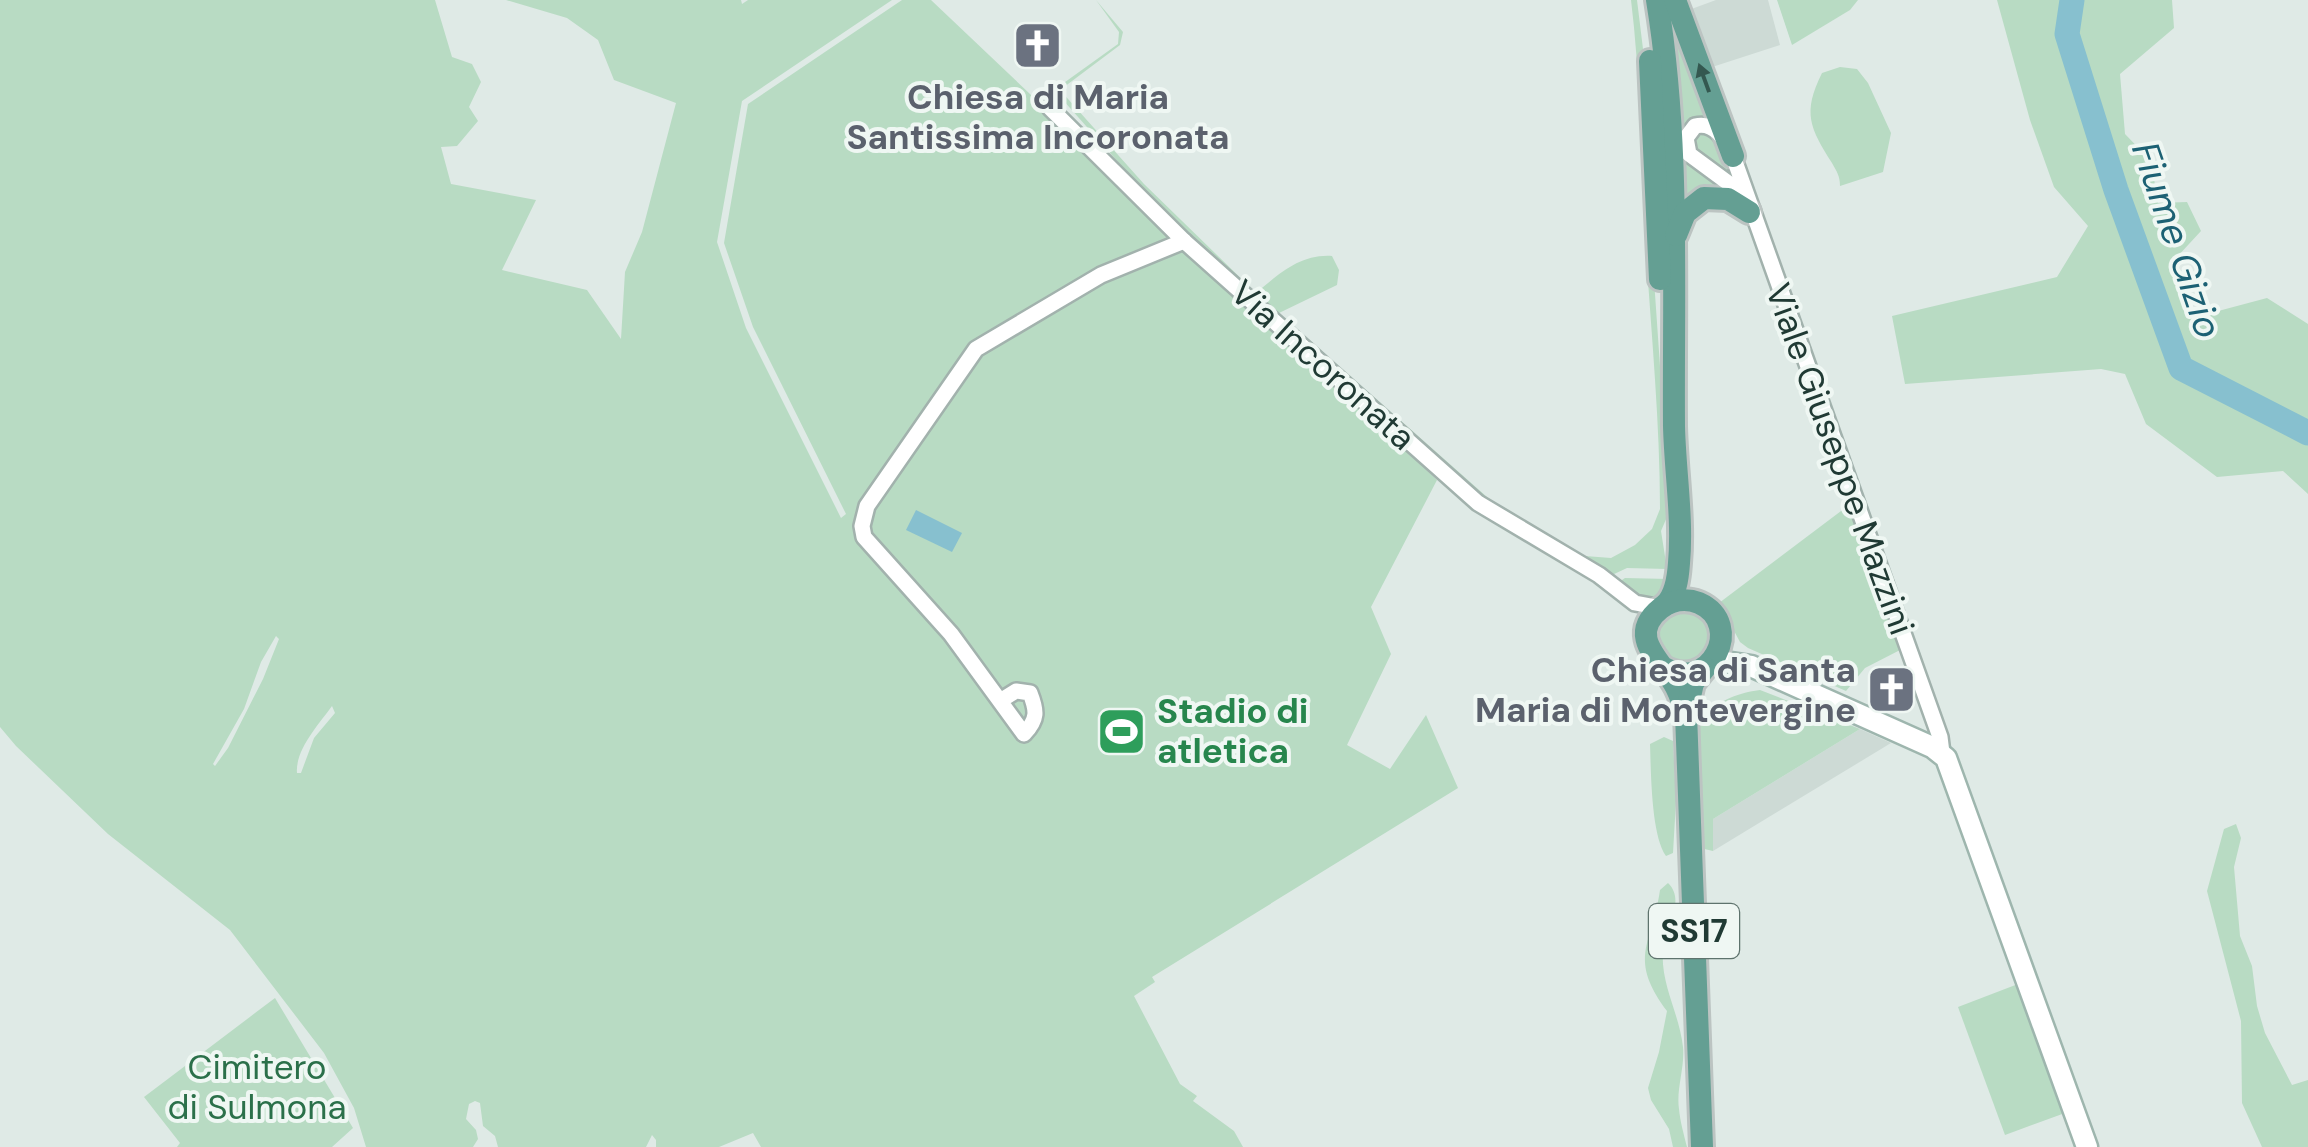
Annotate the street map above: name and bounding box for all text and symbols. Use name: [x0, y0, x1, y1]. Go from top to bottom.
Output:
church icon: Chiesa di Maria Santissima Incoronata: [1012, 19, 1064, 71]
one-way arrow: [1696, 63, 1711, 93]
place label: Chiesa di Maria Santissima Incoronata: [846, 74, 1230, 160]
water label: Fiume Gizio: [2120, 135, 2234, 345]
street label: Via Incoronata: [1221, 270, 1425, 460]
street label: Viale Giuseppe Mazzini: [1755, 277, 1925, 641]
place label: Chiesa di Santa Maria di Montevergine: [1475, 647, 1856, 733]
church icon: Chiesa di Santa Maria di Montevergine: [1865, 664, 1917, 716]
place label: Stadio di atletica: [1157, 688, 1308, 774]
sports icon: Stadio di atletica: [1096, 705, 1148, 757]
road number: SS17: [1649, 904, 1739, 958]
park label: Cimitero di Sulmona: [168, 1044, 346, 1130]

